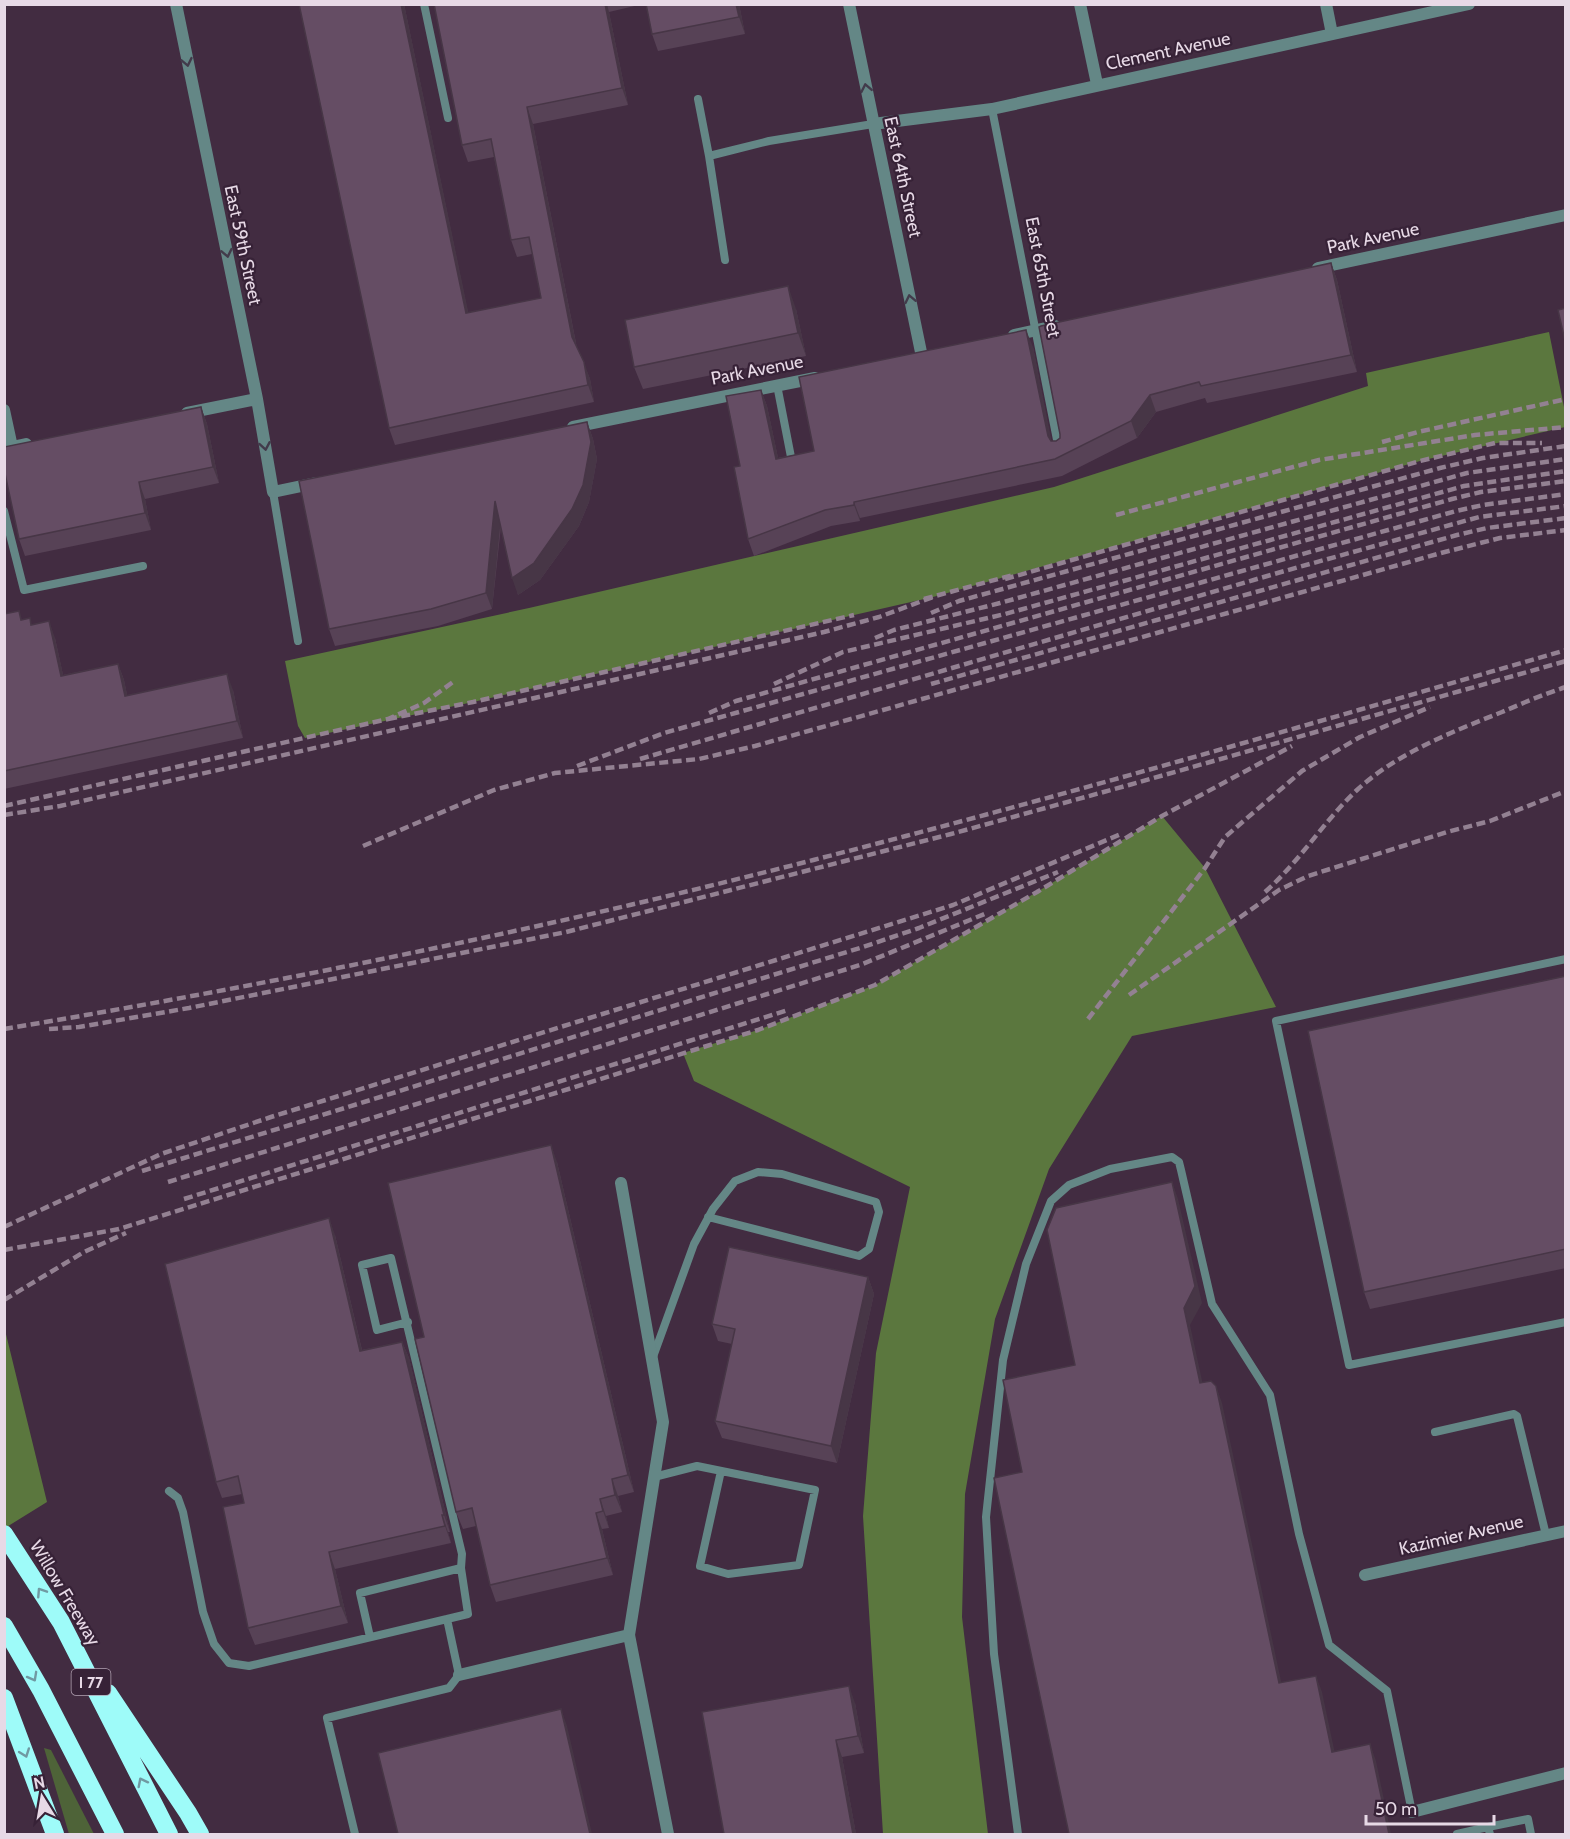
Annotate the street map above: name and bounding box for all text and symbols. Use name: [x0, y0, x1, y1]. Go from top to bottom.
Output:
street label: Clement Avenue: [1104, 27, 1232, 75]
one-way arrow: [180, 57, 193, 67]
one-way arrow: [860, 83, 873, 93]
street label: East 64th Street: [879, 115, 927, 239]
street label: East 59th Street: [220, 183, 266, 307]
street label: East 65th Street: [1021, 215, 1065, 339]
street label: Park Avenue: [1325, 218, 1421, 258]
one-way arrow: [220, 248, 233, 258]
one-way arrow: [904, 295, 917, 305]
street label: Park Avenue: [709, 350, 805, 390]
one-way arrow: [258, 441, 270, 450]
street label: Kazimier Avenue: [1397, 1510, 1525, 1560]
street label: Willow Freeway: [25, 1536, 105, 1650]
one-way arrow: [37, 1588, 49, 1598]
road number: I 77: [72, 1669, 110, 1695]
one-way arrow: [26, 1671, 37, 1681]
one-way arrow: [17, 1747, 30, 1757]
north arrow: [12, 1767, 72, 1827]
text: N: [32, 1772, 47, 1793]
one-way arrow: [138, 1778, 150, 1789]
scale bar: [1366, 1788, 1494, 1826]
text: 50 m: [1375, 1798, 1417, 1820]

